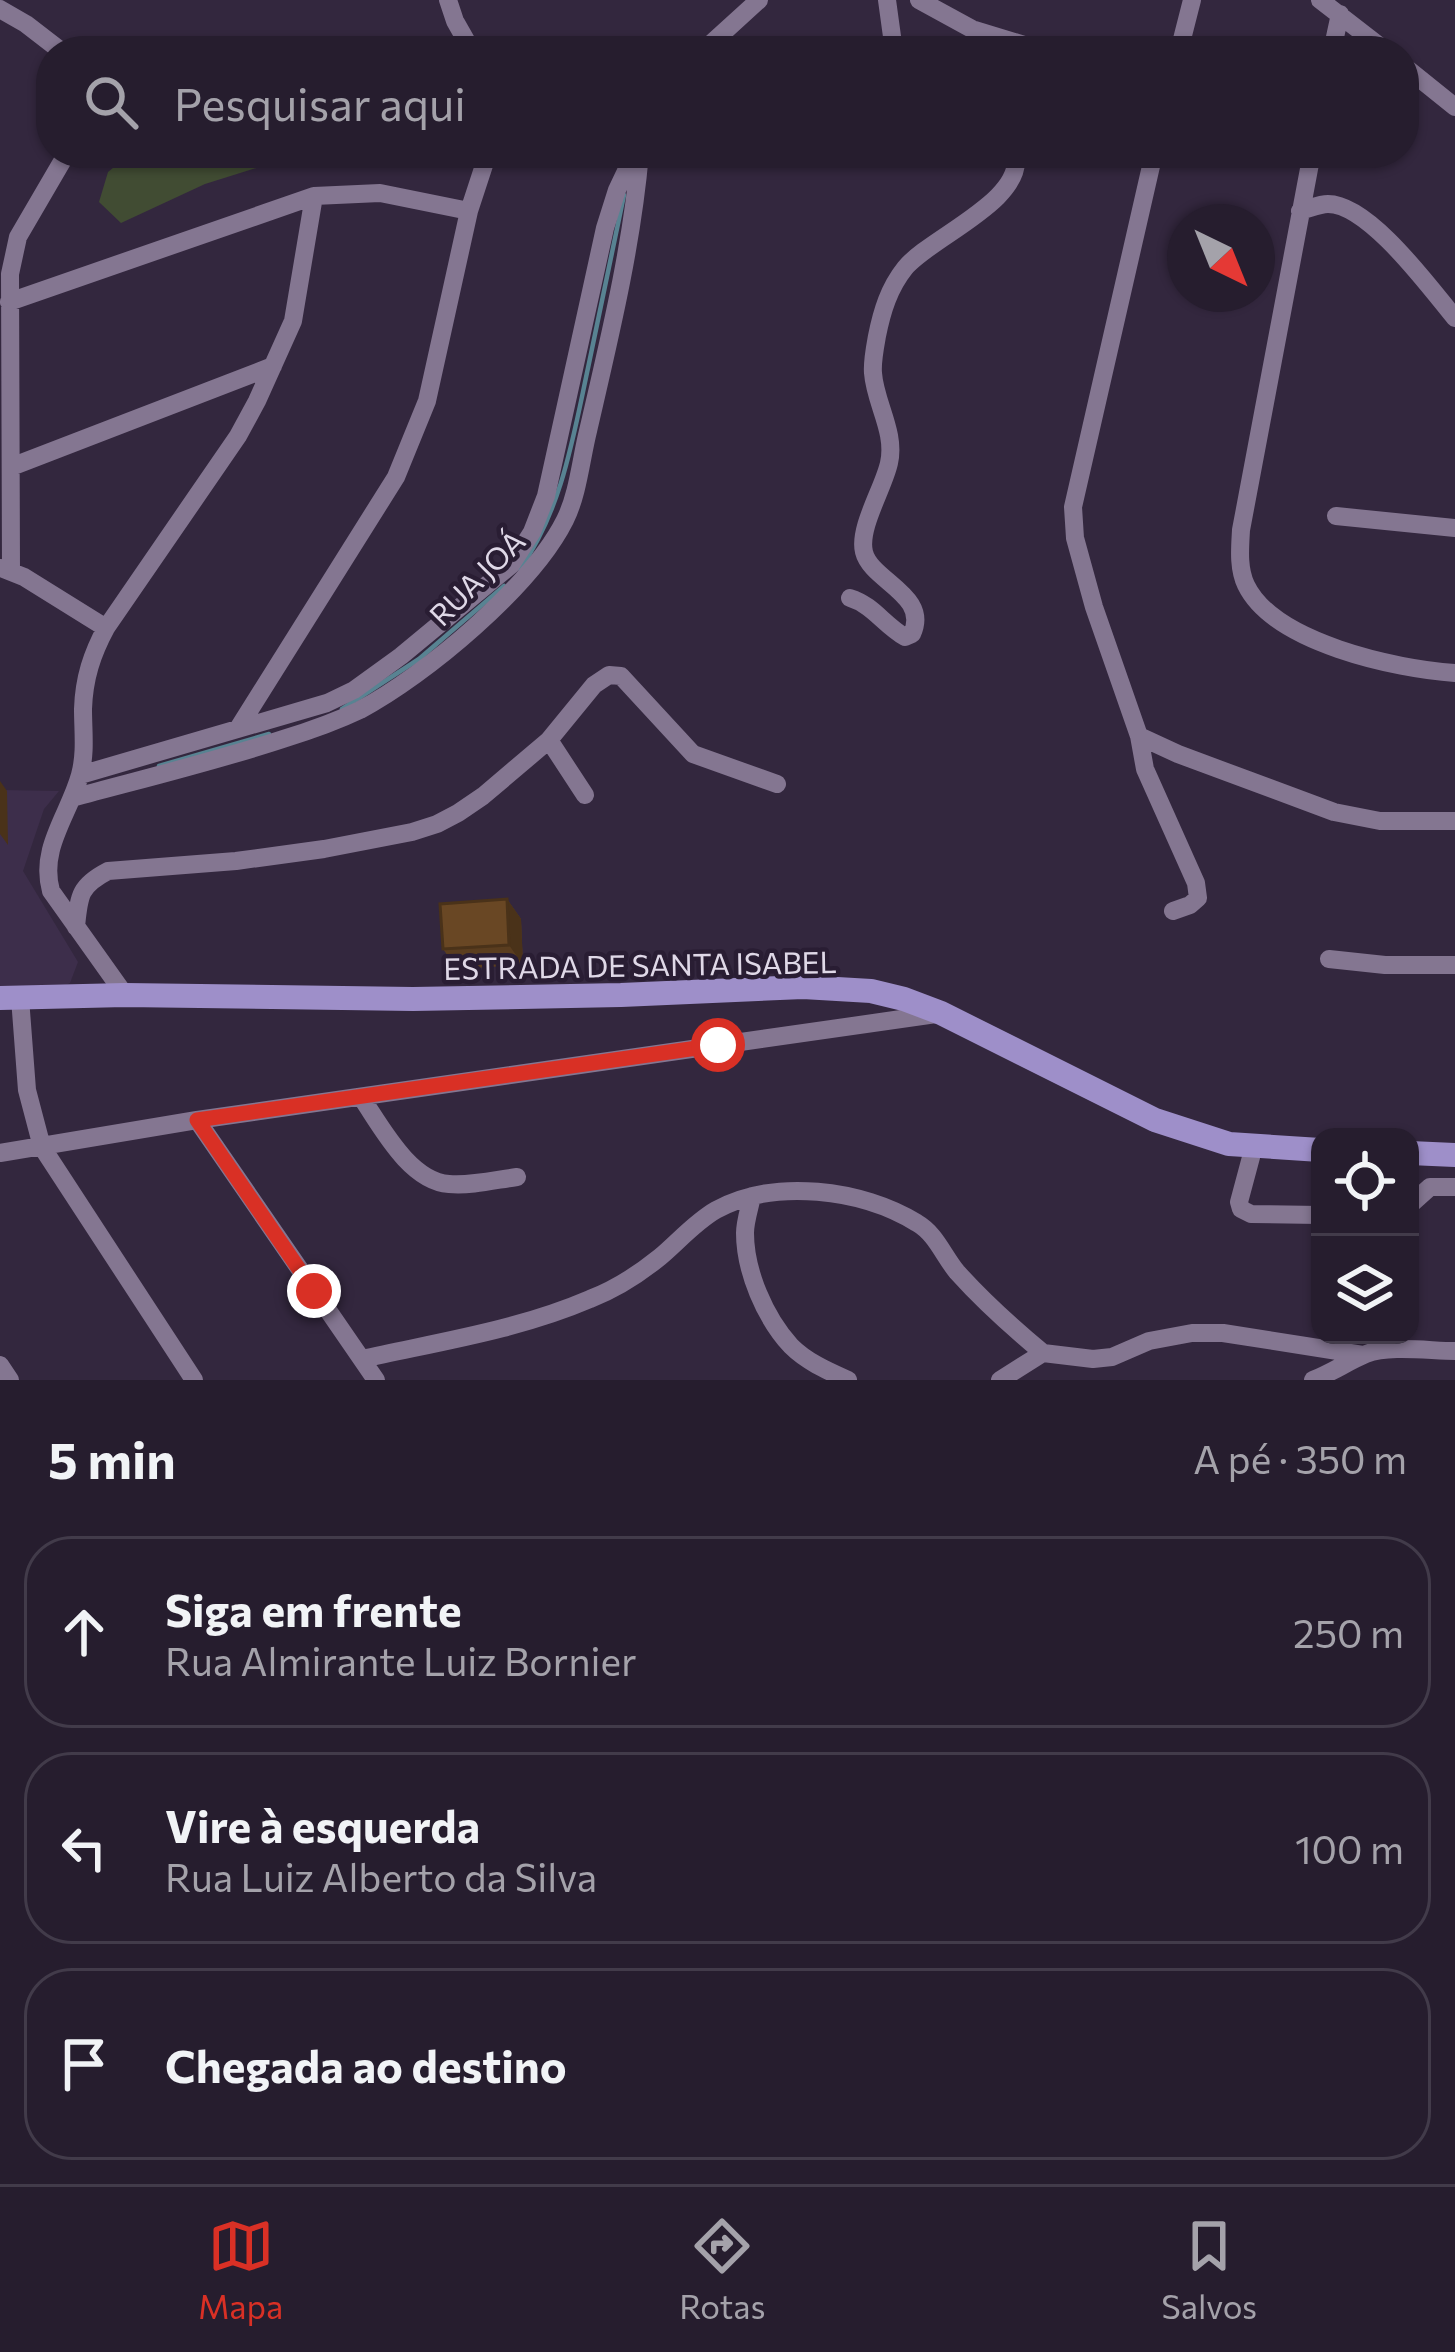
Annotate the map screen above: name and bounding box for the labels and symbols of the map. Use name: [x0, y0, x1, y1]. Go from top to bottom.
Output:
north arrow: [1167, 204, 1275, 312]
street label: RUA JOÁ: [420, 521, 532, 633]
street label: ESTRADA DE SANTA ISABEL: [443, 942, 837, 986]
route start: [691, 1018, 745, 1072]
route end: [287, 1264, 341, 1318]

